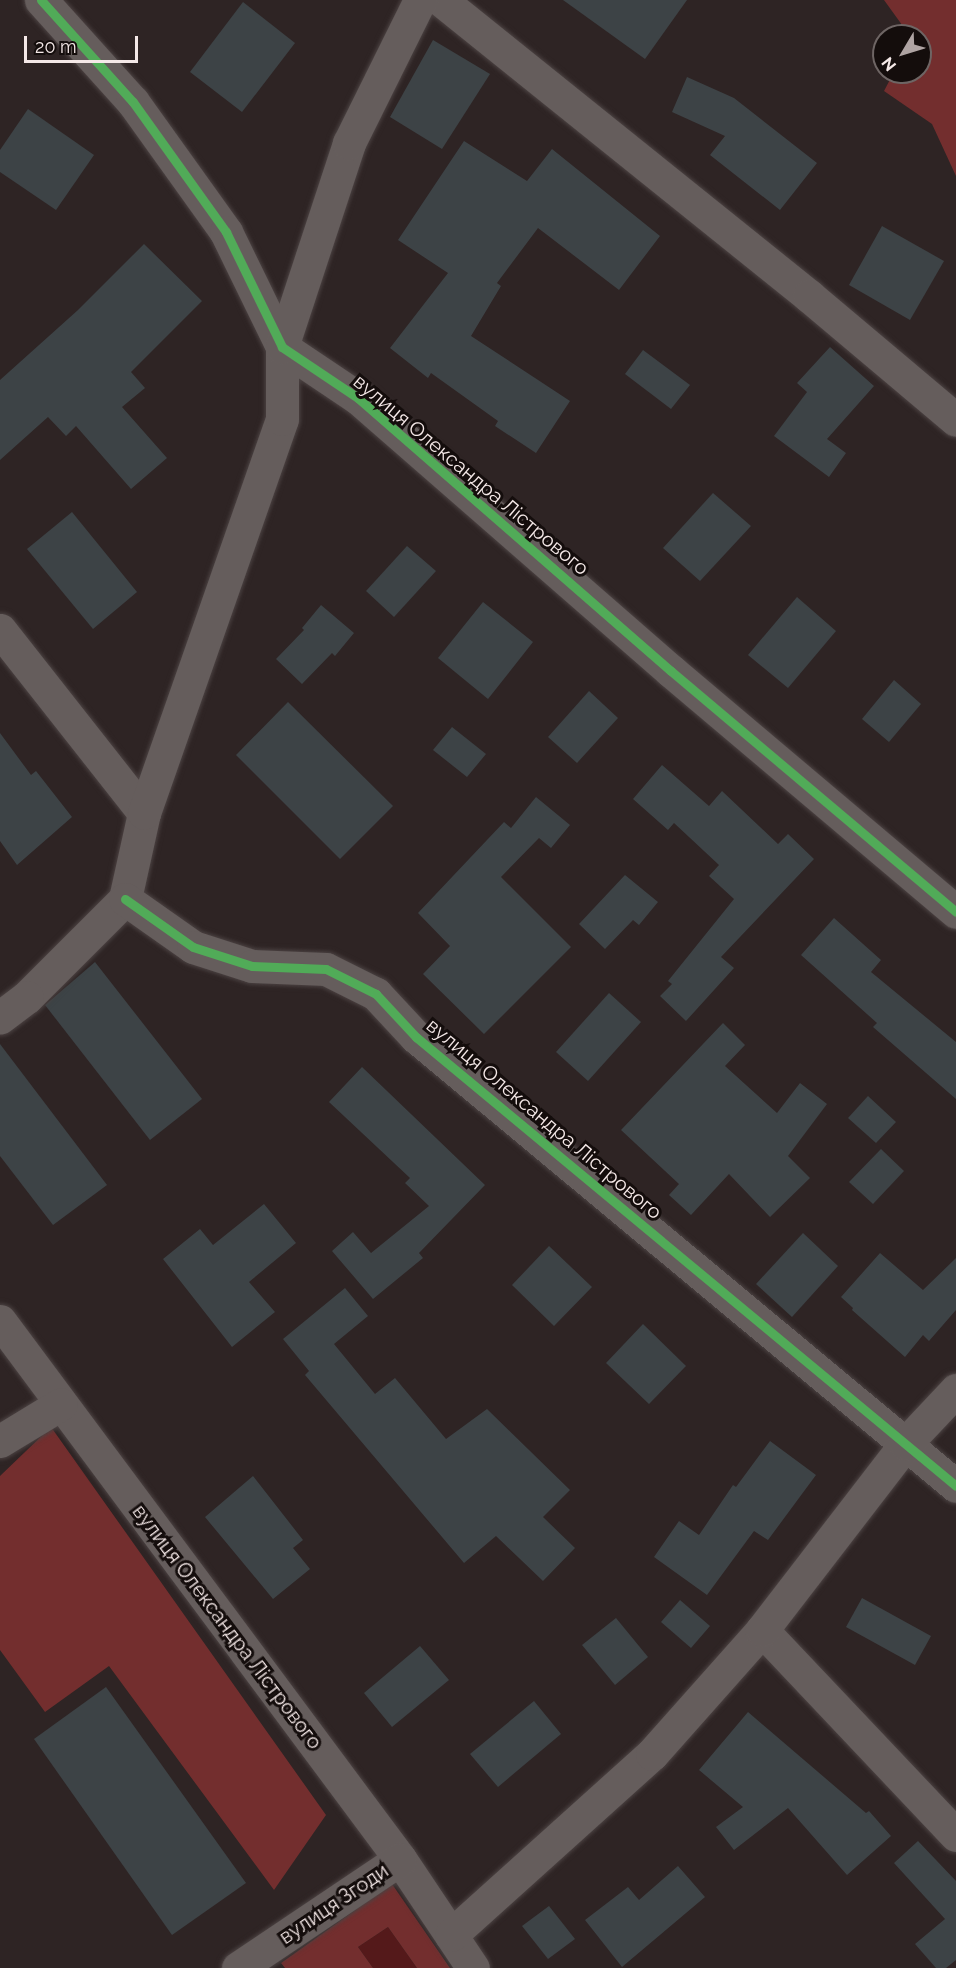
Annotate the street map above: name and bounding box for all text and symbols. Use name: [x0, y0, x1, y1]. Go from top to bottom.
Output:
scale bar: [27, 24, 141, 62]
north arrow: [872, 24, 932, 84]
text: 20 m: [35, 36, 77, 57]
text: N: [878, 53, 900, 75]
street label: вулиця Олександра Лістрового: [349, 370, 593, 580]
street label: вулиця Олександра Лістрового: [422, 1014, 666, 1224]
street label: вулиця Олександра Лістрового: [127, 1500, 327, 1754]
street label: вулиця Згоди: [275, 1859, 393, 1949]

